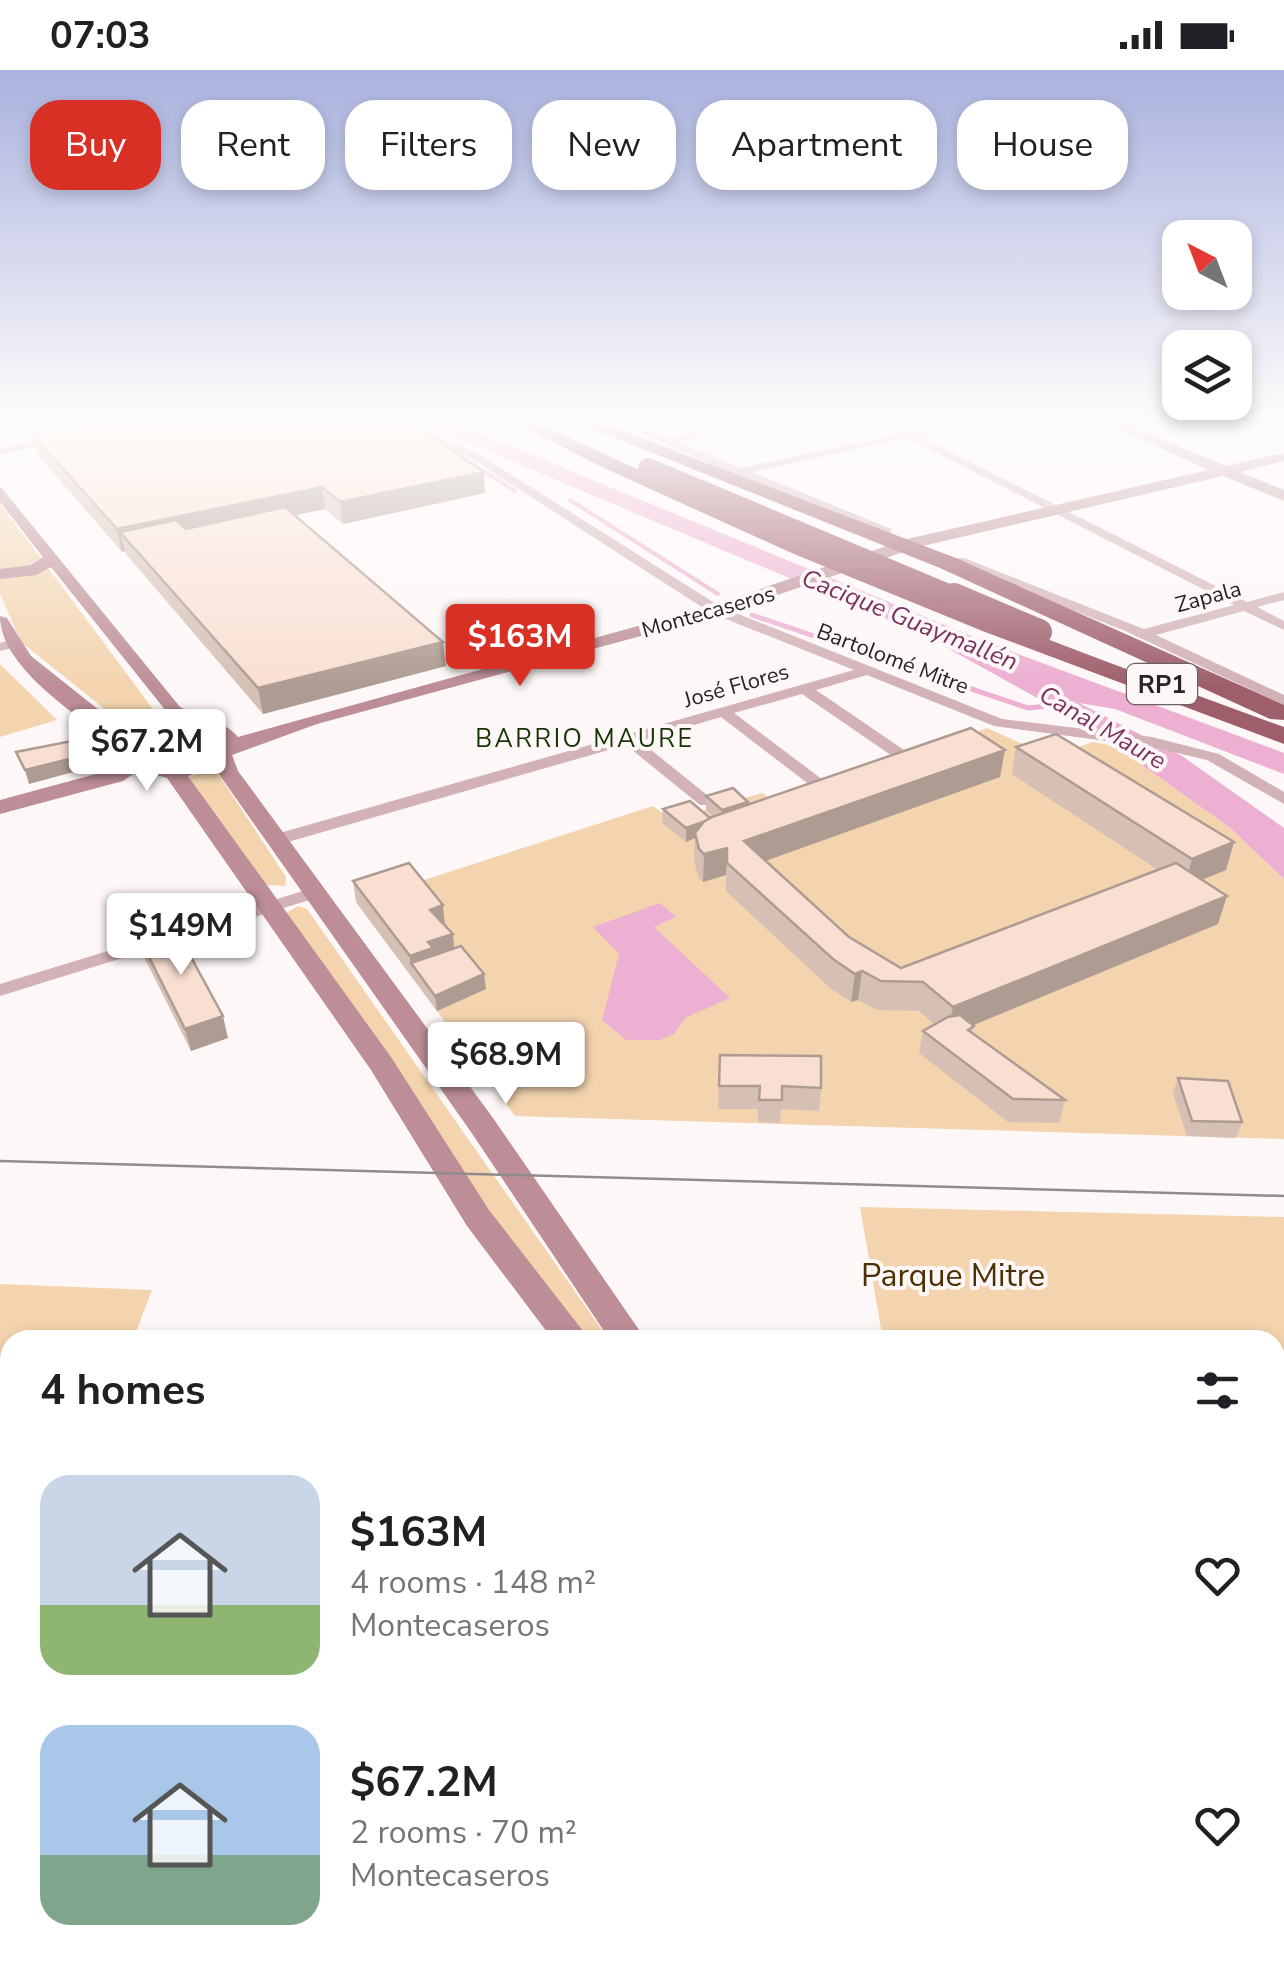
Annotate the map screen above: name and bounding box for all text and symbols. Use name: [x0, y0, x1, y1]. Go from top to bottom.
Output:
text: 07:03: [50, 10, 151, 61]
chip: Buy: [30, 100, 161, 190]
chip: Rent: [181, 100, 325, 190]
chip: Filters: [345, 100, 512, 190]
chip: New: [532, 100, 676, 190]
chip: Apartment: [696, 100, 937, 190]
chip: House: [957, 100, 1128, 190]
north arrow: [1162, 220, 1252, 310]
map controls: [1162, 220, 1252, 420]
button: layers: [1162, 330, 1252, 420]
water label: Cacique Guaymallén: [796, 561, 1023, 679]
street label: Zapala: [1172, 574, 1245, 620]
street label: Montecaseros: [638, 579, 778, 645]
pin: $163M: [450, 604, 590, 689]
text: $163M: [468, 615, 572, 658]
street label: Bartolomé Mitre: [812, 616, 973, 702]
street label: José Flores: [679, 657, 792, 716]
road number: RP1: [1127, 664, 1197, 704]
water label: Canal Maure: [1033, 678, 1172, 778]
pin: $67.2M: [66, 709, 228, 794]
text: $67.2M: [91, 720, 203, 763]
district label: BARRIO MAURE: [475, 722, 695, 756]
pin: $149M: [111, 893, 251, 978]
text: $149M: [129, 904, 233, 947]
pin: $68.9M: [425, 1022, 587, 1107]
text: $68.9M: [450, 1033, 562, 1076]
park label: Parque Mitre: [861, 1254, 1045, 1297]
text: 4 homes: [40, 1362, 205, 1419]
icon: filters: [1190, 1363, 1245, 1418]
text: $163M: [350, 1504, 487, 1561]
icon: home: [120, 1515, 240, 1635]
icon: heart: [1190, 1548, 1245, 1603]
text: 4 rooms · 148 m²: [350, 1561, 596, 1604]
text: Montecaseros: [350, 1604, 550, 1647]
text: $67.2M: [350, 1754, 498, 1811]
icon: home: [120, 1765, 240, 1885]
icon: heart: [1190, 1798, 1245, 1853]
text: 2 rooms · 70 m²: [350, 1811, 577, 1854]
text: Montecaseros: [350, 1854, 550, 1897]

